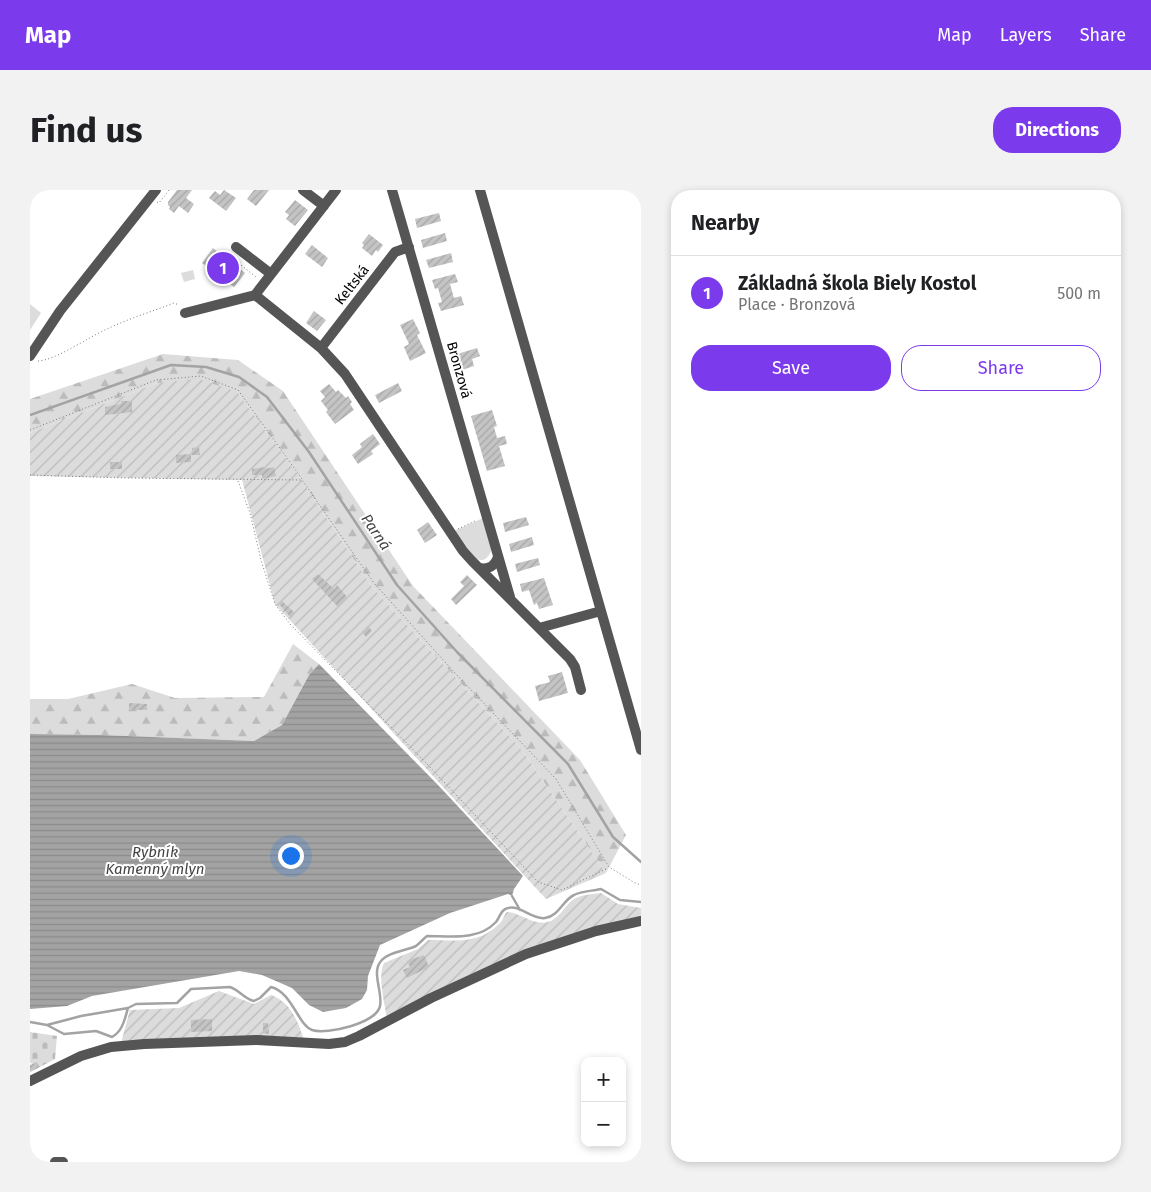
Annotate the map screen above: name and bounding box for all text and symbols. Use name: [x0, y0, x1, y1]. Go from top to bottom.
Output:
text: Map: [25, 21, 71, 49]
text: Map: [937, 24, 972, 46]
text: Layers: [1000, 24, 1052, 46]
text: Share: [1080, 24, 1126, 46]
button: Directions: [993, 107, 1121, 153]
text: Find us: [30, 109, 142, 151]
text: Nearby: [691, 210, 759, 236]
pin: 1: [207, 249, 239, 287]
street label: Keltská: [331, 262, 373, 308]
text: Základná škola Biely Kostol: [738, 272, 976, 295]
text: 1: [703, 284, 711, 303]
text: 500 m: [1057, 284, 1101, 303]
text: Place · Bronzová: [738, 295, 855, 314]
street label: Bronzová: [443, 340, 475, 400]
button: Save: [691, 345, 891, 391]
button: Share: [901, 345, 1101, 391]
water label: Parná: [357, 511, 395, 553]
water label: Rybník Kamenný mlyn: [106, 843, 204, 878]
your location: [278, 843, 304, 869]
map controls: [581, 1057, 626, 1147]
button: +: [581, 1057, 626, 1102]
button: −: [581, 1102, 626, 1147]

